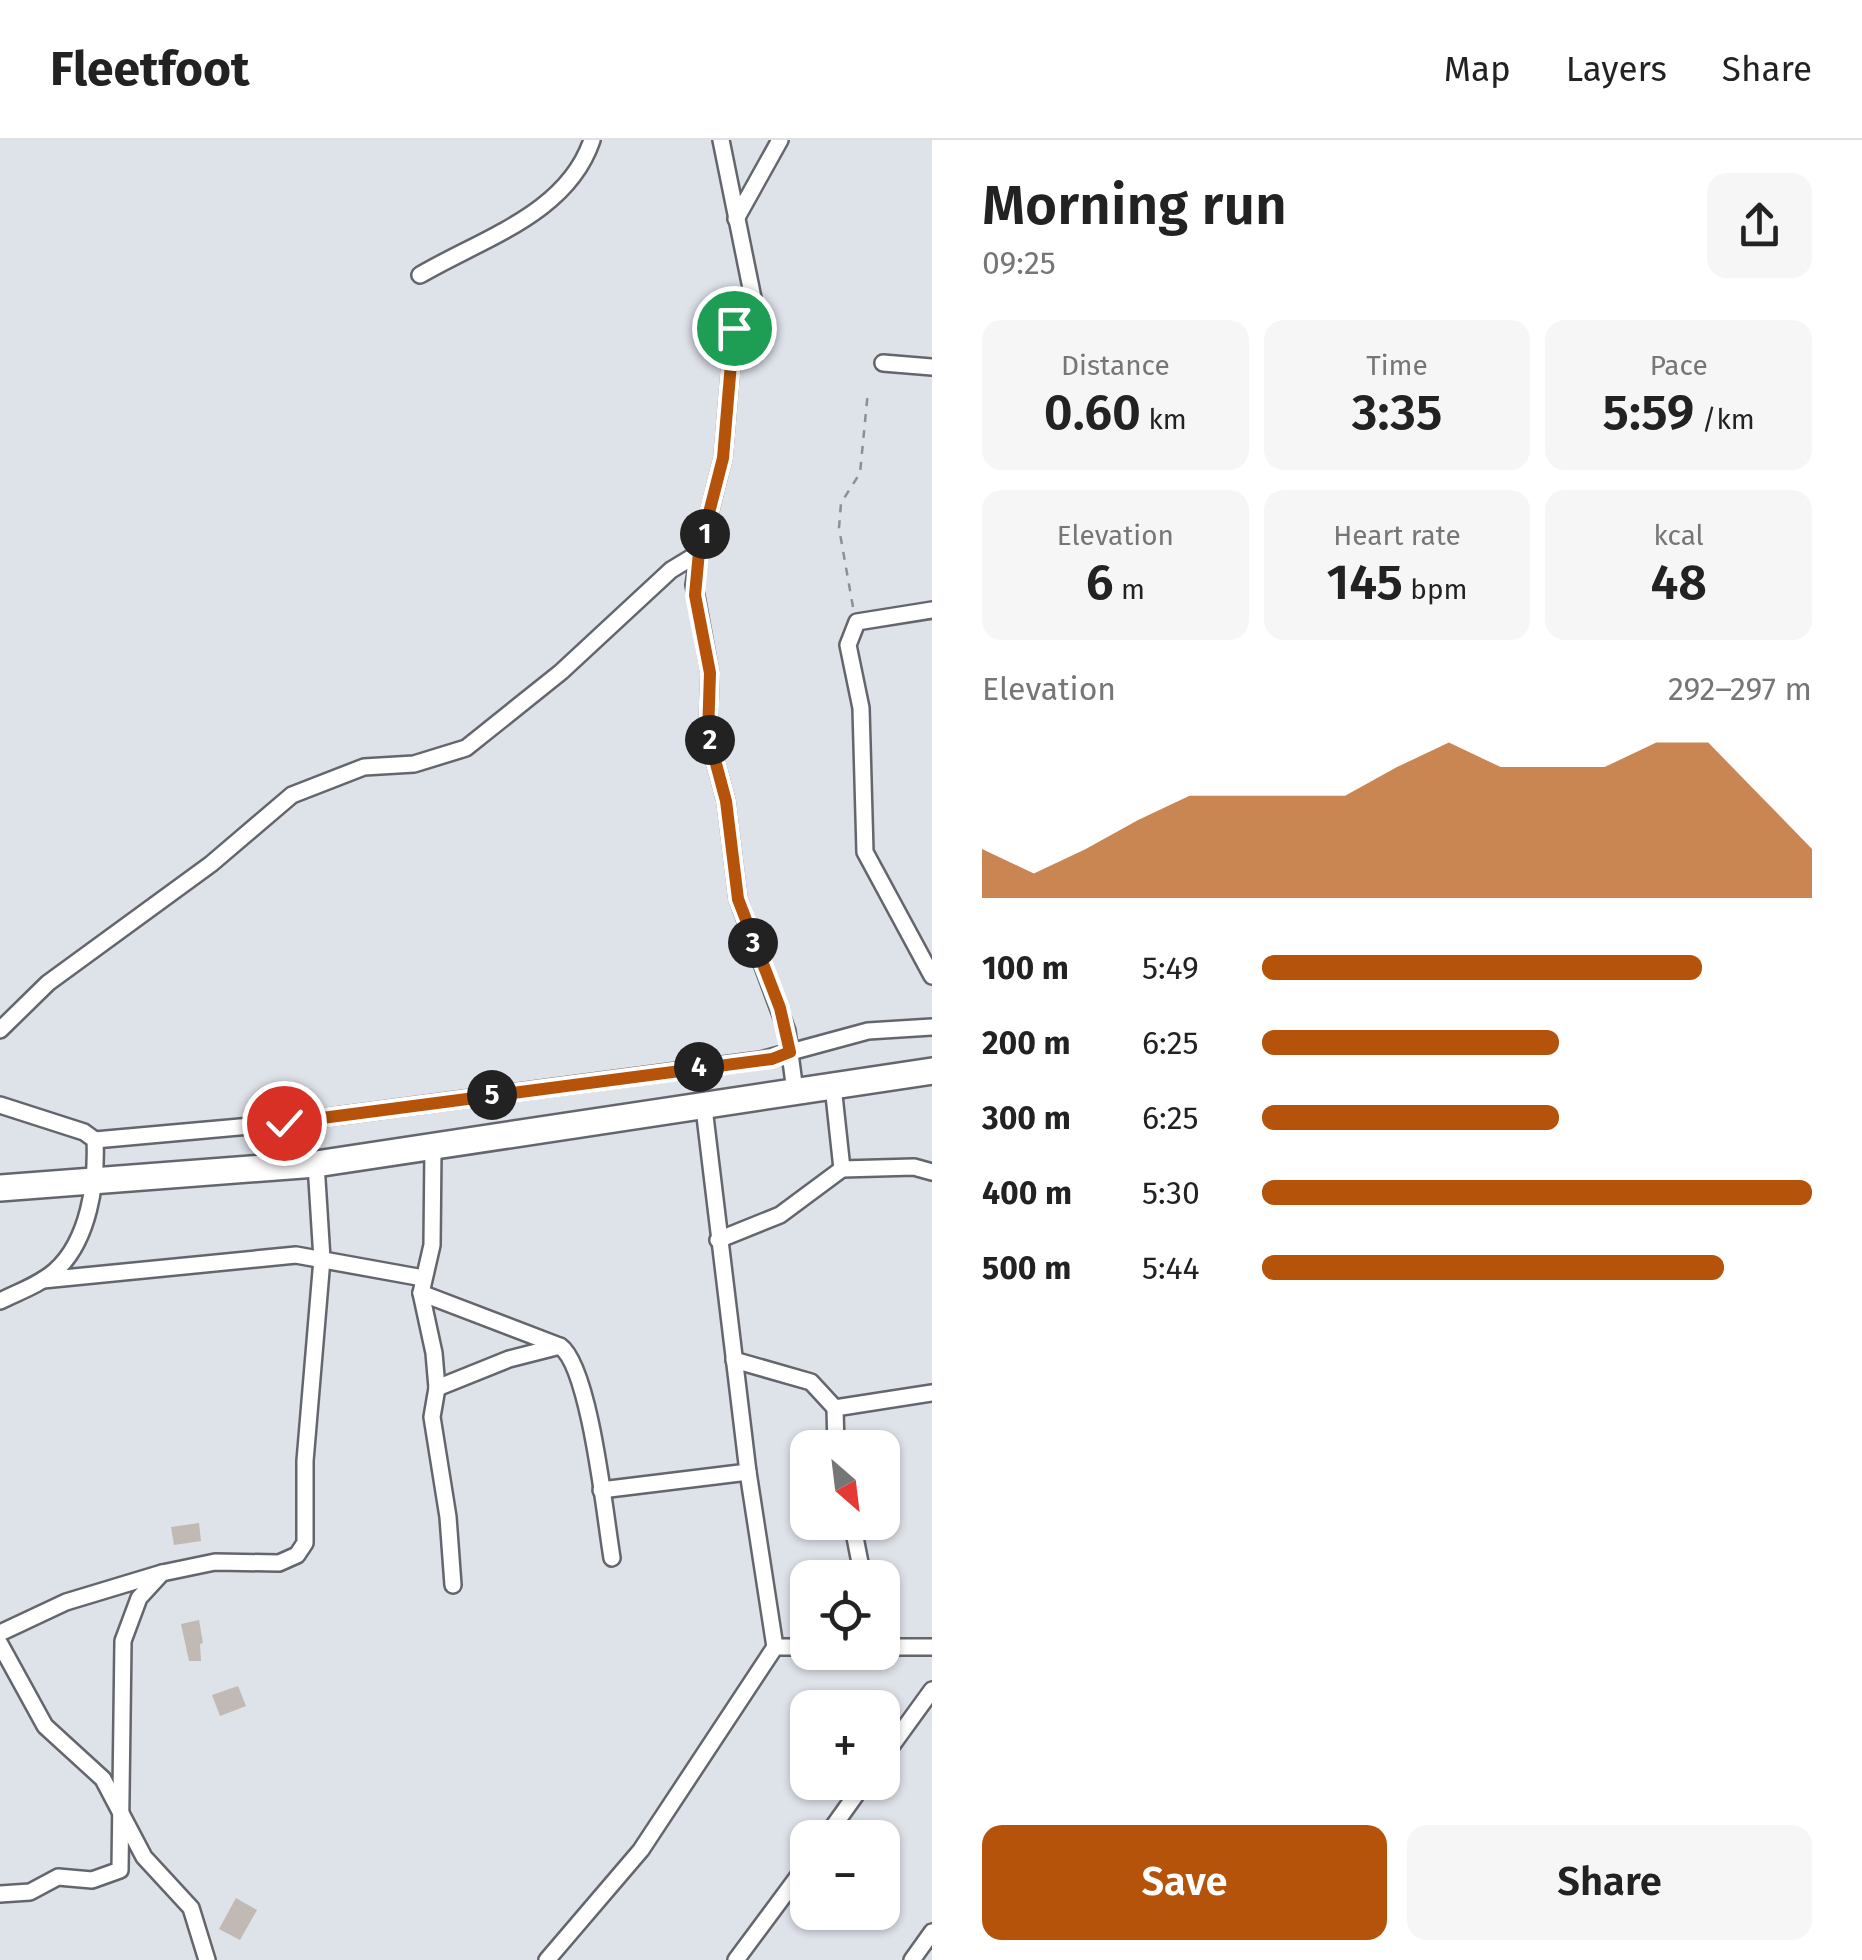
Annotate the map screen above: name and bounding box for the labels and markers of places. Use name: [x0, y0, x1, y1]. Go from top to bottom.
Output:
pin: [692, 286, 777, 371]
pin: 1: [680, 509, 730, 559]
pin: 2: [685, 715, 735, 765]
pin: 3: [728, 918, 778, 968]
pin: 4: [674, 1042, 724, 1092]
pin: 5: [467, 1070, 517, 1120]
pin: [242, 1081, 327, 1166]

